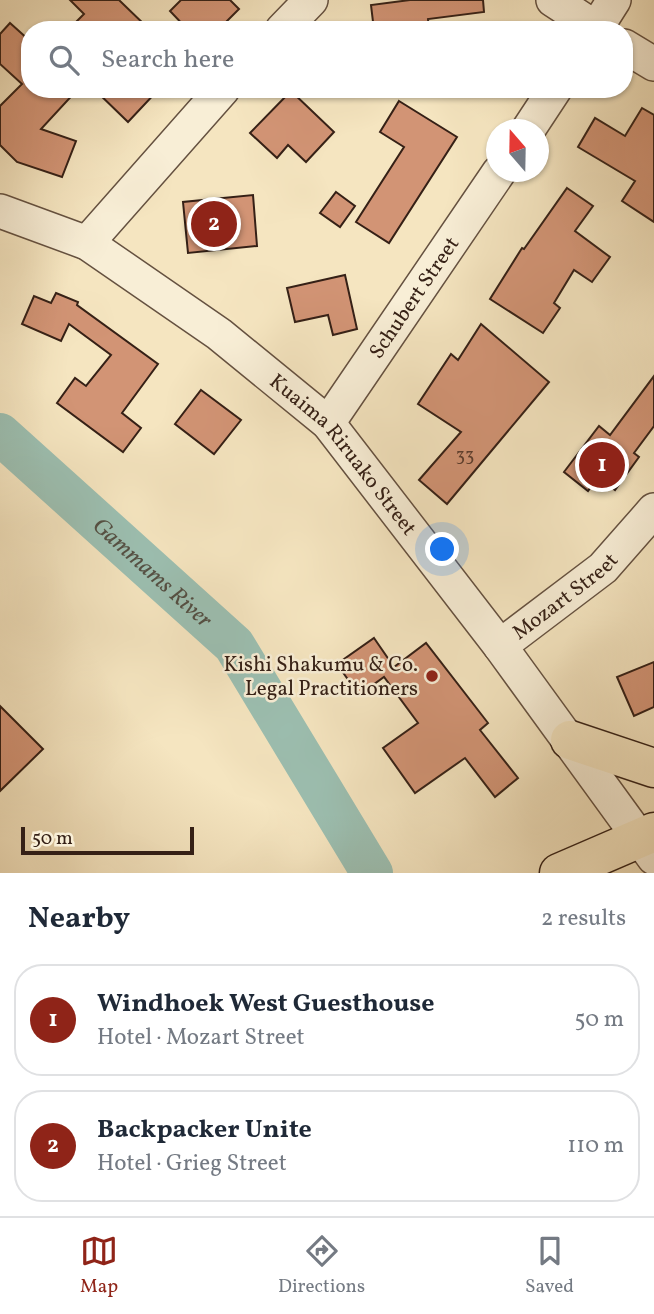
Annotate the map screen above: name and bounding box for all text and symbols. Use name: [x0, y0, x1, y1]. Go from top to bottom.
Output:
search box: [21, 21, 633, 98]
icon: search: [45, 41, 83, 79]
text: Search here: [101, 42, 234, 78]
north arrow: [486, 119, 549, 182]
pin: 2: [191, 198, 237, 250]
street label: Schubert Street: [363, 231, 467, 365]
street label: Kuaima Riruako Street: [262, 368, 423, 542]
pin: 1: [579, 439, 625, 491]
house number: 33: [456, 444, 474, 469]
water label: Gammams River: [85, 511, 219, 636]
your location: [425, 532, 459, 566]
street label: Mozart Street: [507, 547, 626, 648]
place label: Kishi Shakumu & Co. Legal Practitioners: [224, 651, 418, 704]
marker: Kishi Shakumu & Co. Legal Practitioners: [424, 668, 440, 684]
scale bar: [21, 824, 194, 856]
text: 50 m: [32, 826, 73, 852]
text: Nearby: [28, 898, 130, 940]
text: 2 results: [541, 903, 626, 935]
text: Windhoek West Guesthouse: [97, 986, 435, 1022]
text: 1: [48, 1004, 58, 1036]
text: 50 m: [575, 1004, 624, 1036]
text: Hotel · Mozart Street: [97, 1022, 305, 1054]
text: Backpacker Unite: [97, 1112, 312, 1148]
text: 2: [47, 1130, 59, 1162]
text: 110 m: [567, 1130, 624, 1162]
text: Hotel · Grieg Street: [97, 1148, 287, 1180]
tab: Map: [80, 1232, 118, 1300]
tab: Directions: [278, 1232, 365, 1300]
tab: Saved: [525, 1232, 574, 1300]

